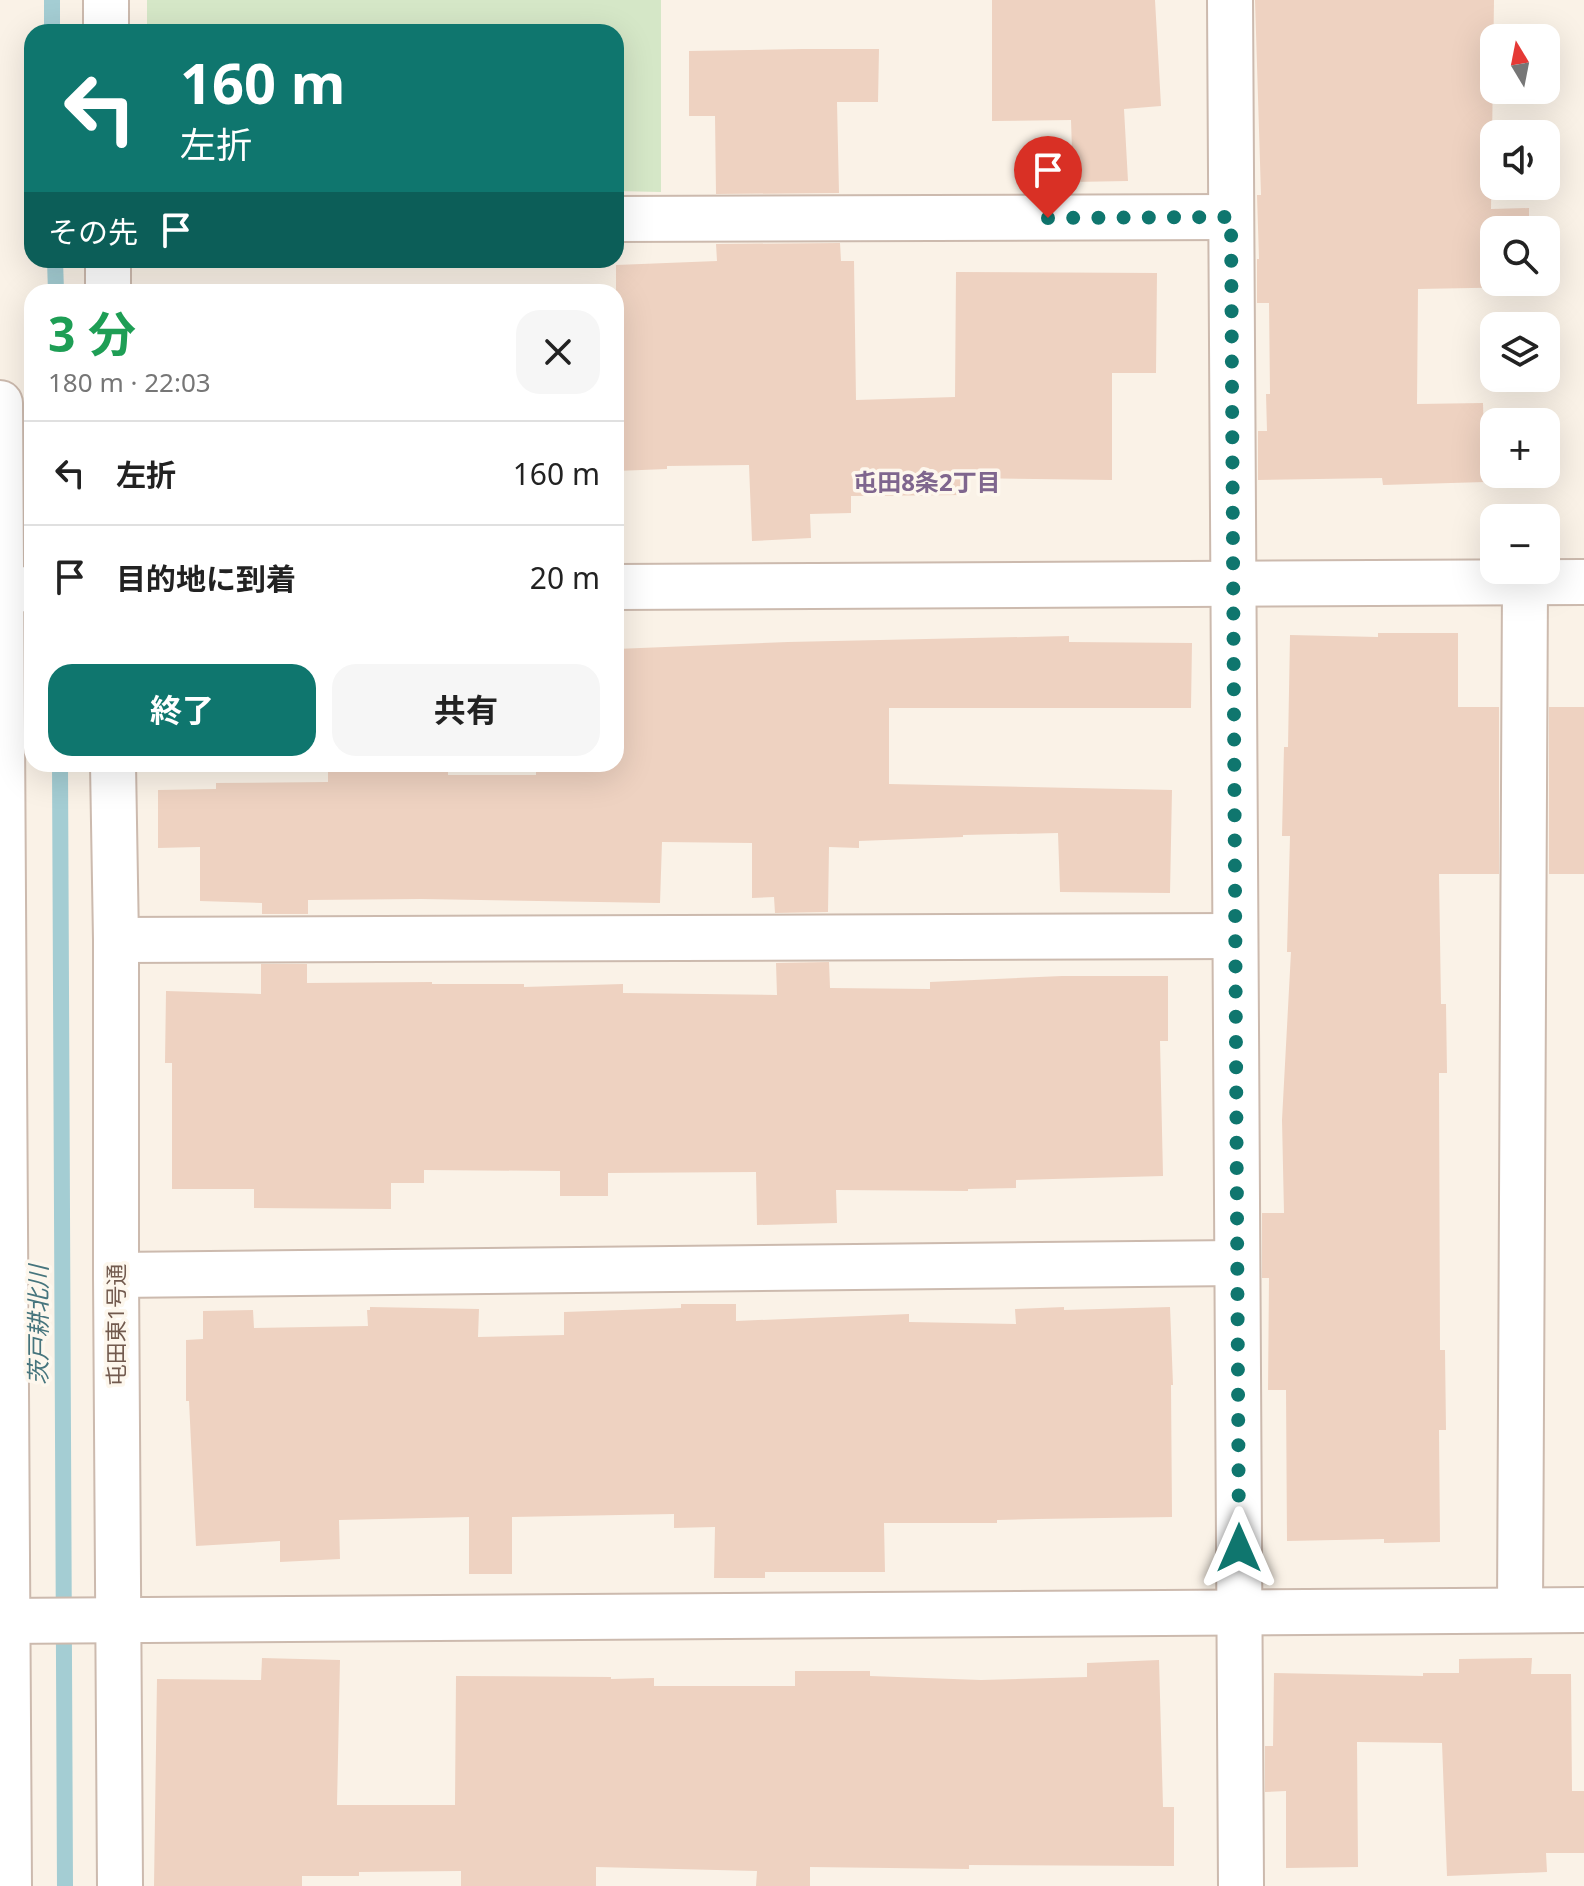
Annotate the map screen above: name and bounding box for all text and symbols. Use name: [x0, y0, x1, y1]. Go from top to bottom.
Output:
north arrow: [1480, 24, 1560, 104]
map controls: [1480, 24, 1560, 584]
text: 160 m: [180, 44, 345, 120]
icon: left: [48, 56, 152, 160]
text: 左折: [180, 120, 252, 169]
button: sound: [1480, 120, 1560, 200]
pin: [1014, 136, 1082, 218]
icon: arrive: [1026, 148, 1070, 192]
icon: arrive: [154, 208, 198, 252]
text: その先: [48, 211, 138, 252]
button: search: [1480, 216, 1560, 296]
text: 3 分: [48, 301, 136, 366]
button: close: [516, 310, 600, 394]
button: layers: [1480, 312, 1560, 392]
text: 180 m · 22:03: [48, 364, 211, 400]
button: +: [1480, 408, 1560, 488]
icon: left: [48, 451, 92, 495]
text: 160 m: [513, 453, 600, 494]
text: 左折: [116, 454, 176, 495]
district label: 屯田8条2丁目: [853, 465, 1001, 498]
button: −: [1480, 504, 1560, 584]
icon: arrive: [48, 555, 92, 599]
text: 20 m: [530, 557, 600, 598]
text: 目的地に到着: [116, 558, 296, 599]
button: 終了: [48, 664, 316, 756]
button: 共有: [332, 664, 600, 756]
water label: 茨戸耕北川: [21, 1262, 54, 1385]
street label: 屯田東1号通: [100, 1264, 130, 1386]
position arrow: [1197, 1506, 1281, 1590]

